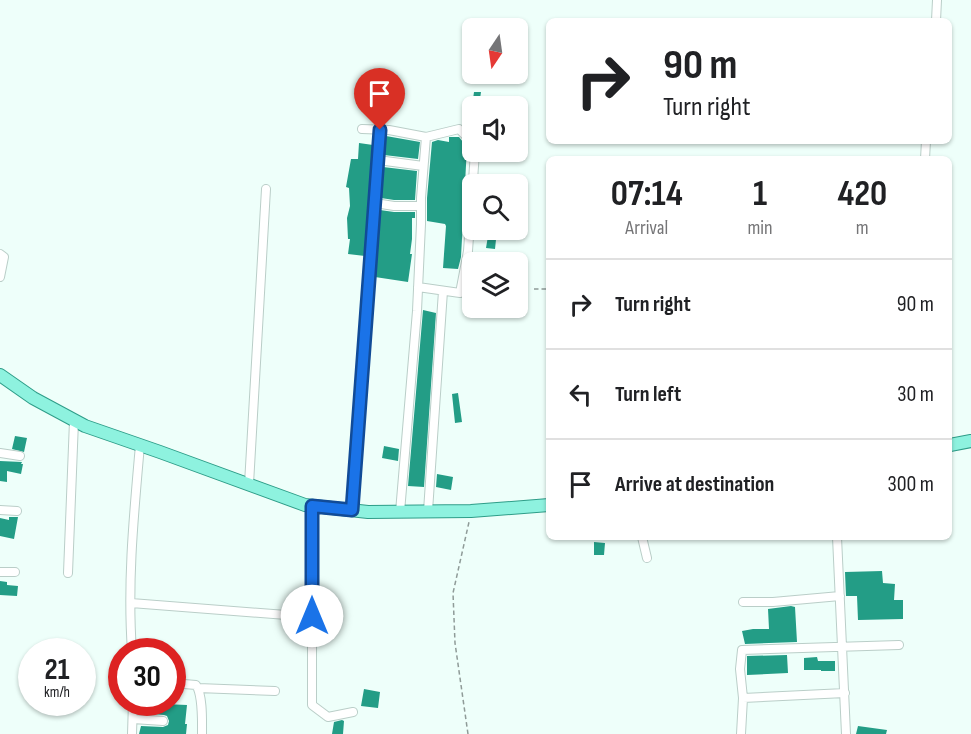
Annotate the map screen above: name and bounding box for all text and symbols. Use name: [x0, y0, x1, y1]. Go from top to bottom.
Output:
north arrow: [462, 18, 528, 84]
map controls: [462, 18, 528, 318]
text: 90 m: [663, 40, 737, 91]
icon: right: [564, 42, 642, 120]
pin: [354, 68, 405, 130]
icon: arrive: [363, 77, 396, 110]
text: Turn right: [663, 91, 750, 123]
button: sound: [462, 96, 528, 162]
text: 07:14: [611, 173, 683, 216]
text: 1: [753, 173, 767, 216]
text: 420: [837, 173, 887, 216]
button: search: [462, 174, 528, 240]
text: Arrival: [625, 216, 668, 240]
text: min: [747, 216, 773, 240]
text: m: [856, 216, 869, 240]
button: layers: [462, 252, 528, 318]
icon: right: [564, 288, 597, 321]
text: Turn right: [615, 291, 691, 318]
text: 90 m: [897, 291, 934, 318]
icon: left: [564, 378, 597, 411]
text: Turn left: [615, 381, 681, 408]
text: 30 m: [897, 381, 934, 408]
icon: arrive: [564, 468, 597, 501]
text: Arrive at destination: [615, 471, 774, 498]
text: 300 m: [888, 471, 934, 498]
position arrow: [280, 584, 344, 648]
speed limit sign: 30: [108, 638, 186, 716]
text: 21: [45, 652, 69, 688]
text: km/h: [44, 683, 70, 702]

